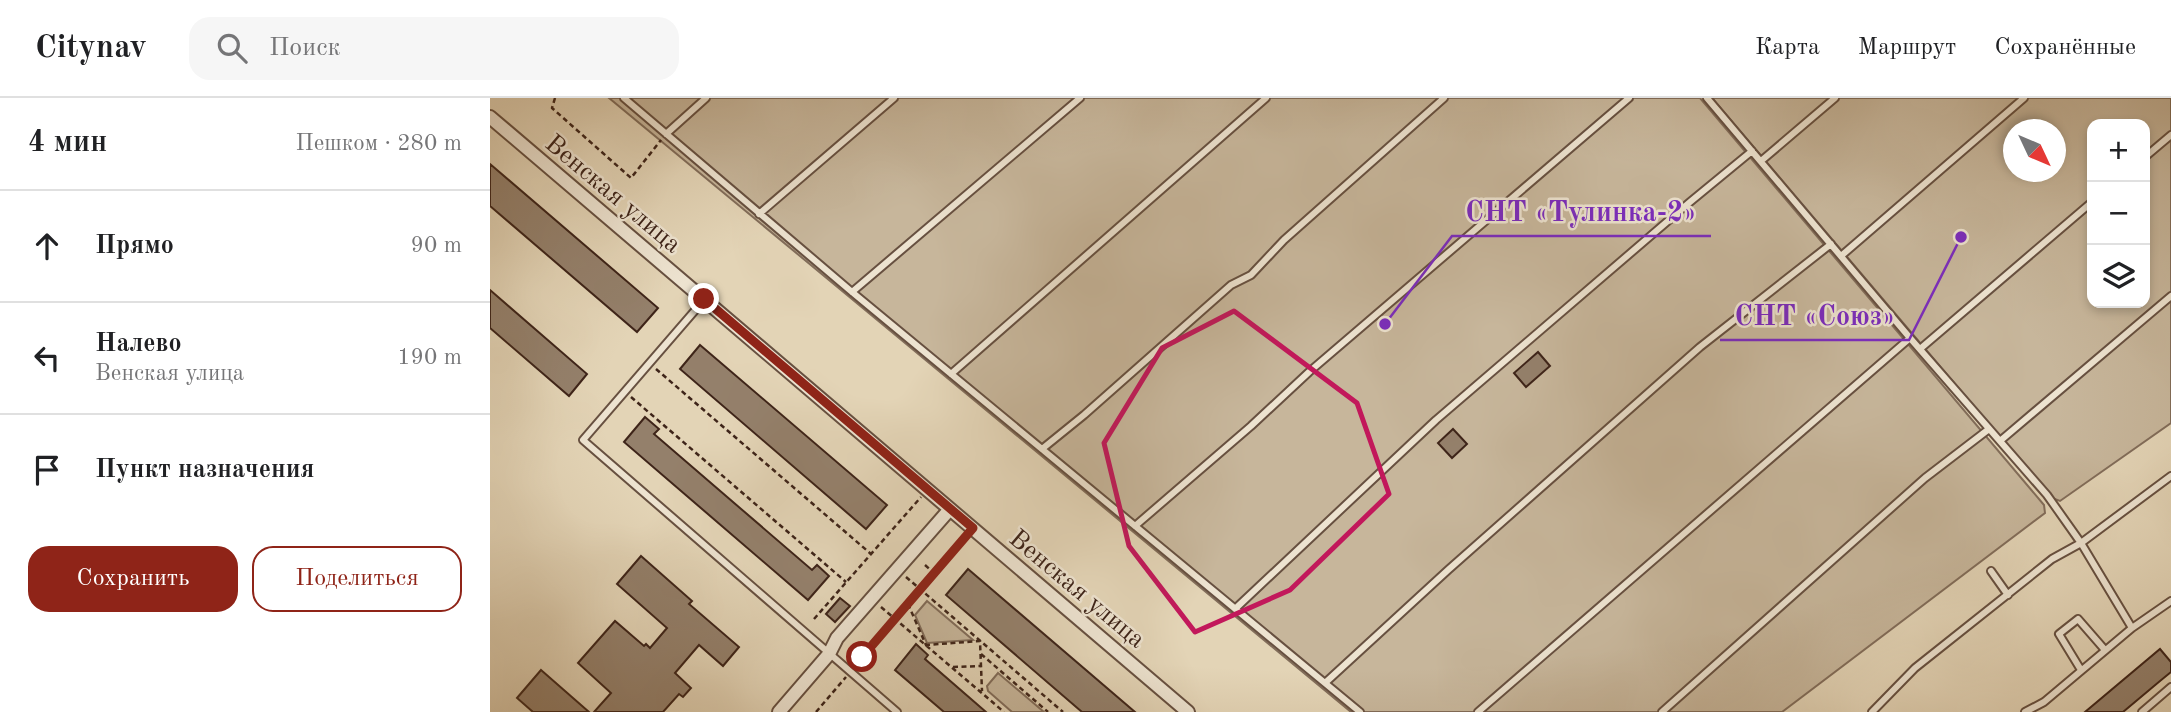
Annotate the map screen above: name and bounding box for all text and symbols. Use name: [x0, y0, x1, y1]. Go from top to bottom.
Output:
search box: [189, 17, 679, 80]
icon: search: [213, 29, 251, 67]
text: Citynav: [35, 32, 147, 65]
text: Поиск: [269, 35, 341, 61]
text: Карта: [1755, 36, 1820, 60]
text: Маршрут: [1858, 36, 1956, 60]
text: Сохранённые: [1994, 36, 2136, 60]
north arrow: [2003, 119, 2066, 182]
map controls: [2087, 119, 2150, 308]
button: +: [2087, 119, 2150, 182]
text: 4 мин: [28, 128, 107, 158]
street label: Венская улица: [540, 130, 686, 259]
text: Пешком · 280 m: [296, 132, 462, 155]
button: −: [2087, 182, 2150, 245]
callout: СНТ «Тулинка-2»: [1452, 187, 1711, 236]
text: СНТ «Тулинка-2»: [1465, 199, 1697, 228]
icon: ahead: [28, 227, 66, 265]
text: Прямо: [95, 233, 174, 259]
text: 90 m: [411, 234, 462, 257]
button: layers: [2087, 245, 2150, 308]
route end: [688, 283, 719, 314]
callout: СНТ «Союз»: [1720, 291, 1909, 340]
text: СНТ «Союз»: [1735, 303, 1895, 332]
text: Налево: [95, 331, 182, 357]
icon: left: [28, 339, 66, 377]
text: 190 m: [397, 346, 462, 369]
text: Венская улица: [95, 362, 244, 385]
icon: arrive: [28, 451, 66, 489]
text: Пункт назначения: [95, 457, 314, 483]
street label: Венская улица: [1004, 525, 1150, 654]
button: Сохранить: [28, 546, 238, 612]
button: Поделиться: [252, 546, 462, 612]
route start: [846, 641, 877, 672]

